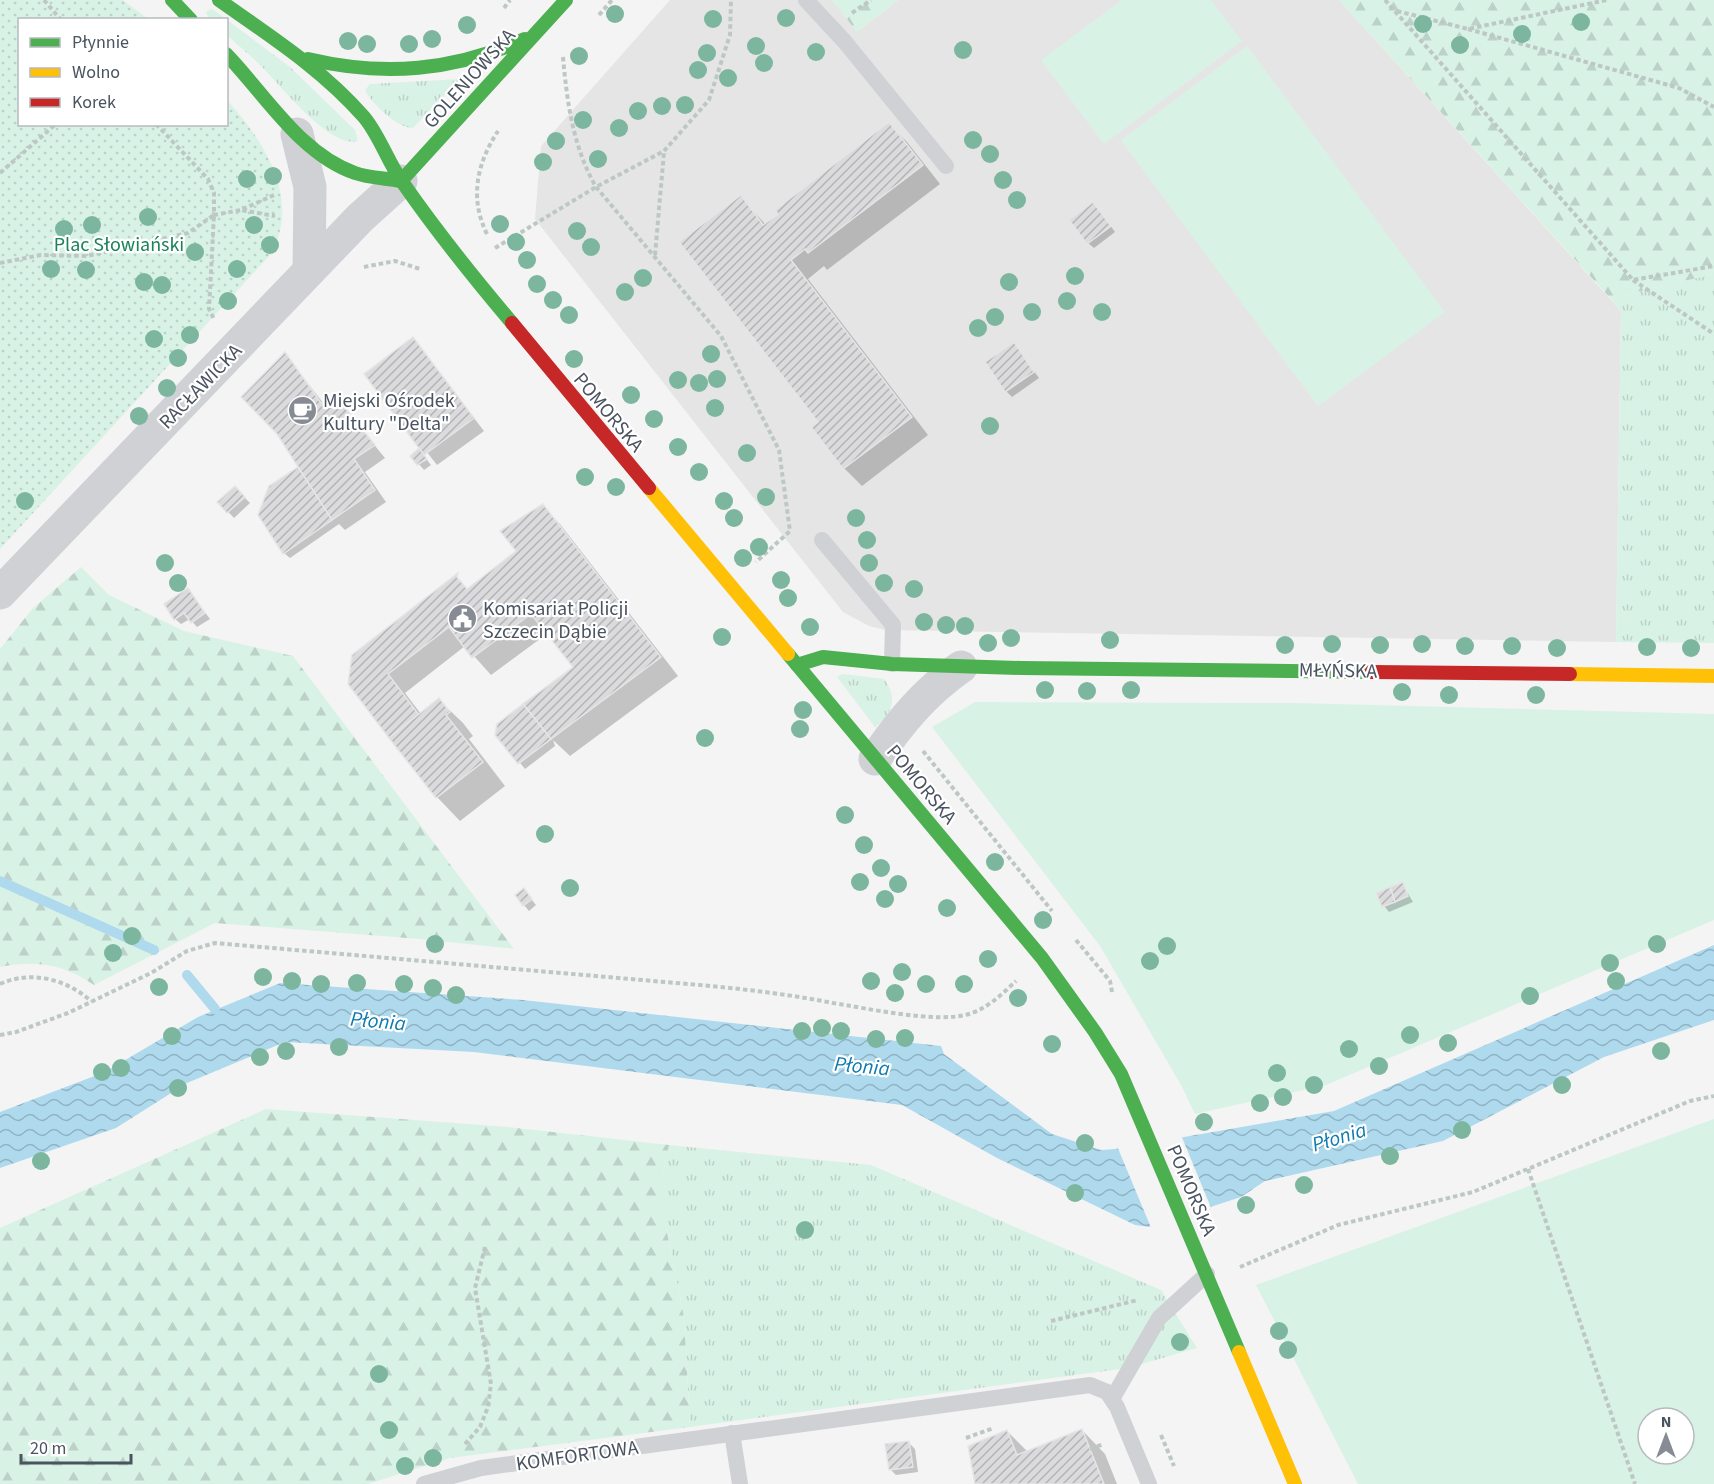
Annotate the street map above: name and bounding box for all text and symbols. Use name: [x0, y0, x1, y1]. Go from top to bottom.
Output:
legend: [18, 18, 228, 126]
street label: GOLENIOWSKA: [417, 22, 522, 135]
text: Płynnie: [72, 30, 129, 55]
text: Wolno: [72, 60, 120, 85]
text: Korek: [72, 90, 116, 115]
park label: Plac Słowiański: [54, 231, 184, 259]
street label: RACŁAWICKA: [153, 338, 249, 436]
street label: POMORSKA: [567, 367, 650, 459]
place label: Miejski Ośrodek Kultury "Delta": [323, 387, 455, 438]
cafe icon: Miejski Ośrodek Kultury "Delta": [286, 395, 318, 427]
place label: Komisariat Policji Szczecin Dąbie: [483, 595, 628, 646]
public building icon: Komisariat Policji Szczecin Dąbie: [446, 603, 478, 635]
street label: MŁYŃSKA: [1299, 656, 1378, 686]
street label: POMORSKA: [880, 739, 963, 831]
water label: Płonia: [349, 1004, 407, 1038]
water label: Płonia: [833, 1049, 891, 1083]
water label: Płonia: [1308, 1115, 1370, 1159]
street label: POMORSKA: [1159, 1141, 1223, 1240]
north arrow: [1636, 1406, 1696, 1466]
text: N: [1661, 1411, 1671, 1433]
scale bar: [21, 1427, 130, 1465]
street label: KOMFORTOWA: [514, 1434, 640, 1478]
text: 20 m: [30, 1436, 66, 1461]

